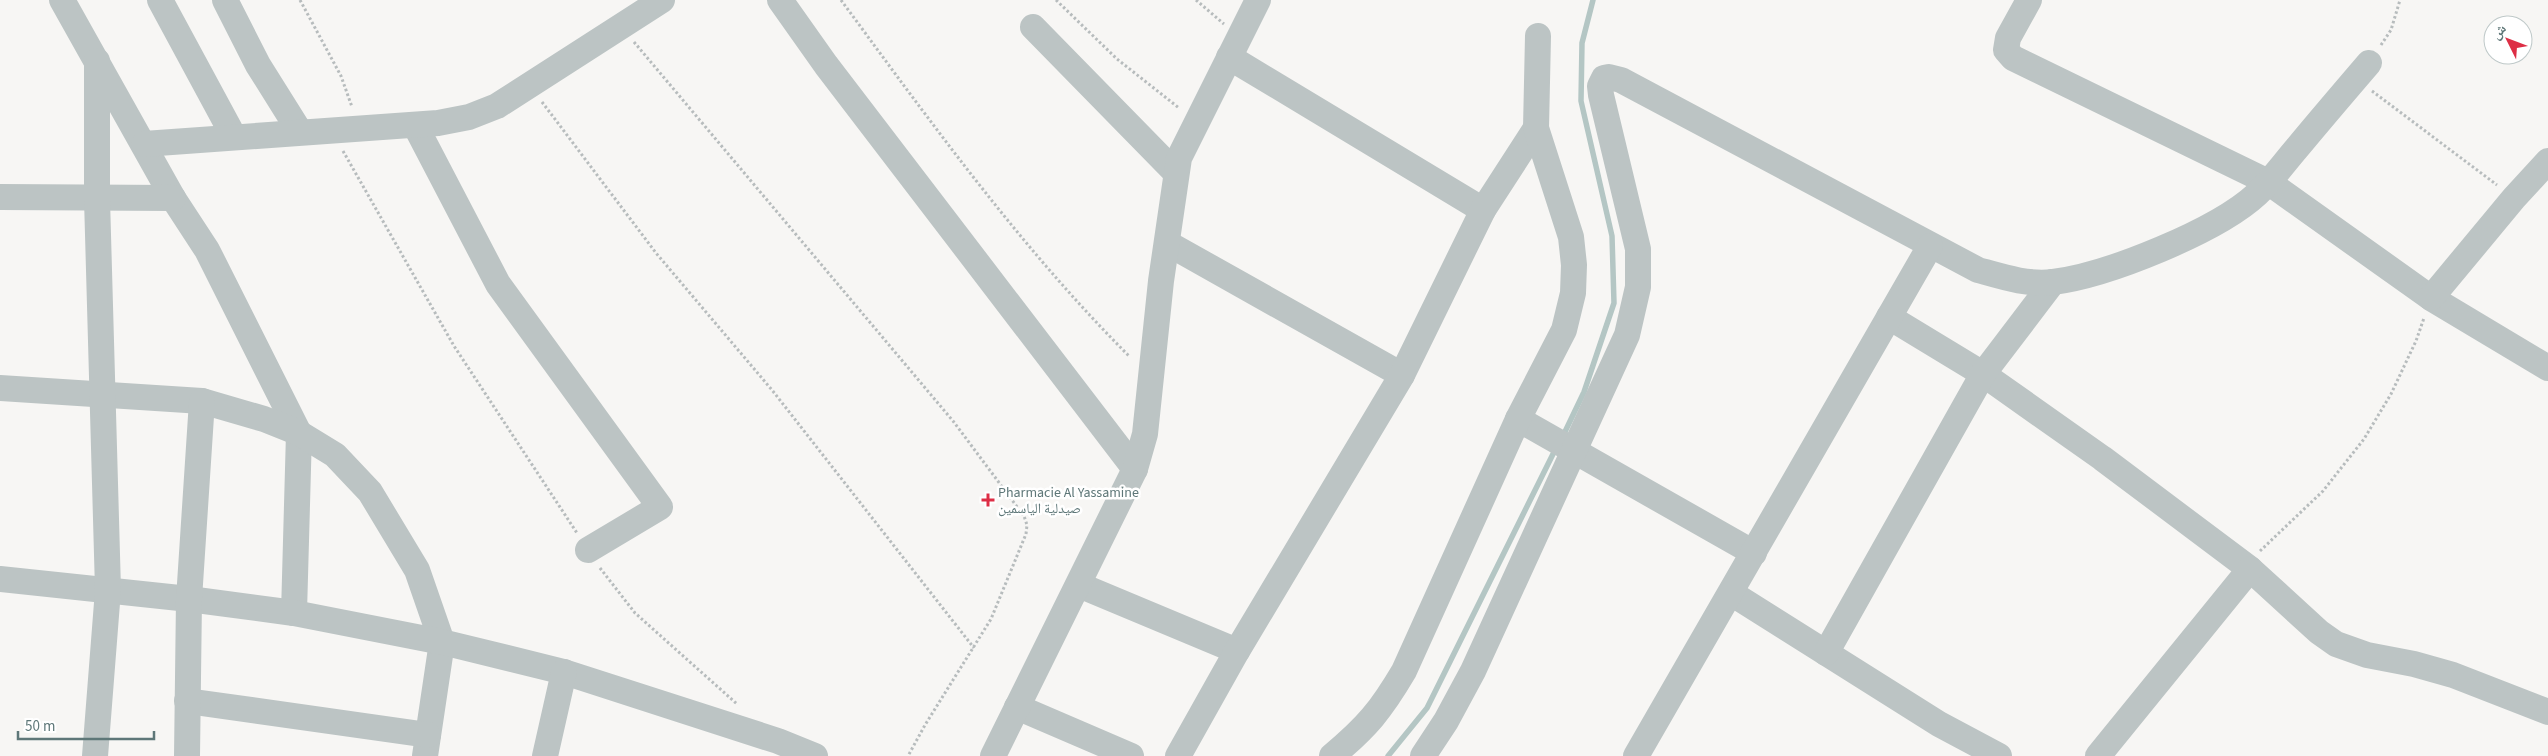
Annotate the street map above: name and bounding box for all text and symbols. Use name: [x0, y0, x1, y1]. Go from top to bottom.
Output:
north arrow: [2483, 15, 2533, 65]
text: ش: [2487, 20, 2512, 44]
place label: Pharmacie Al Yassamine صيدلية الياسمين: [998, 483, 1139, 519]
marker: Pharmacie Al Yassamine صيدلية الياسمين: [982, 494, 994, 506]
scale bar: [18, 708, 154, 740]
text: 50 m: [25, 716, 55, 737]

